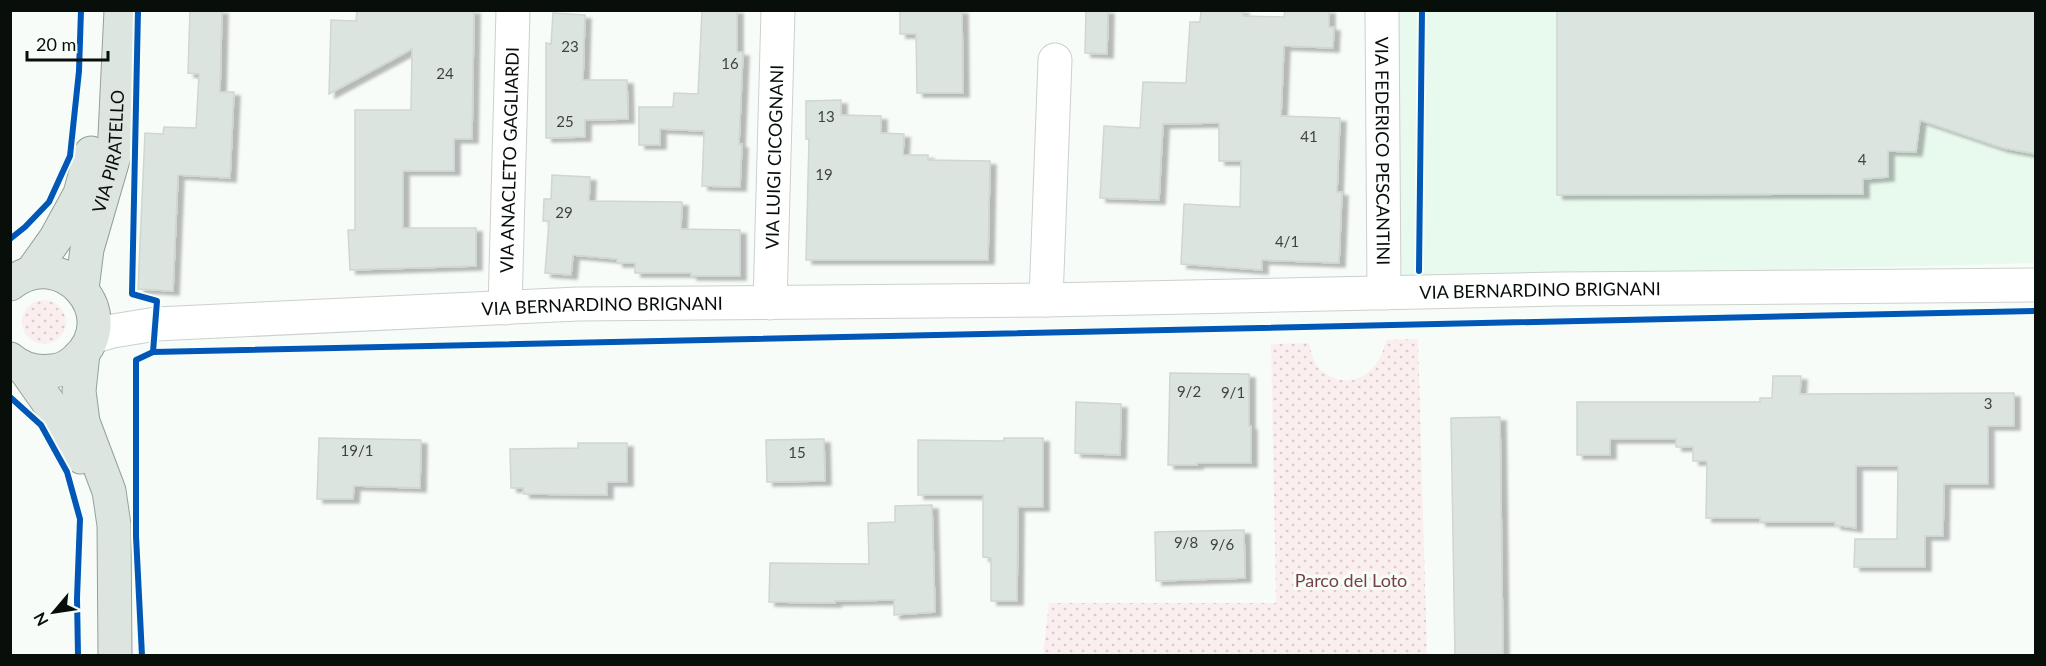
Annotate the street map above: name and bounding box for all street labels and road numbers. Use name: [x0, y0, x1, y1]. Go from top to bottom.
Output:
street label: VIA FEDERICO PESCANTINI: [1371, 37, 1395, 265]
street label: VIA ANACLETO GAGLIARDI: [495, 47, 523, 273]
street label: VIA LUIGI CICOGNANI: [760, 65, 787, 250]
street label: VIA PIRATELLO: [87, 89, 128, 215]
street label: VIA BERNARDINO BRIGNANI: [1419, 277, 1661, 303]
street label: VIA BERNARDINO BRIGNANI: [481, 292, 723, 320]

